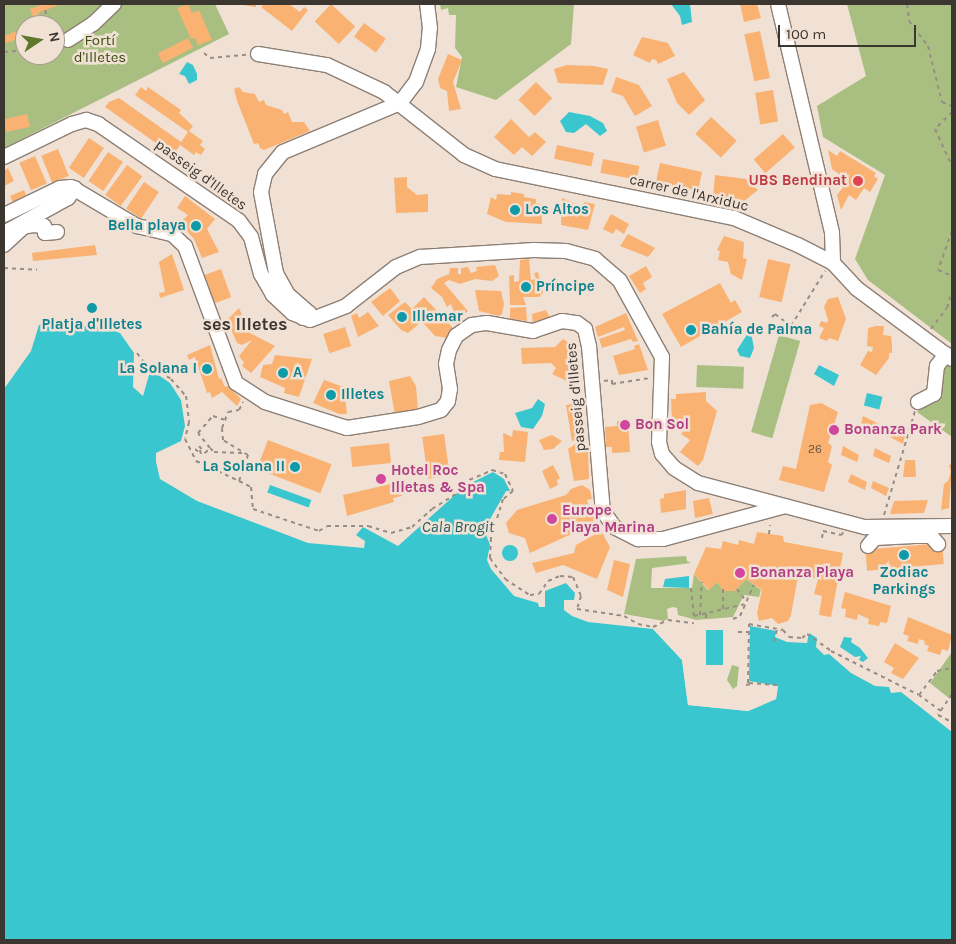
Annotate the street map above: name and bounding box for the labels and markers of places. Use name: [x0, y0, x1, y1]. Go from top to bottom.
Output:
place label: UBS Bendinat: [748, 172, 847, 190]
marker: UBS Bendinat: [851, 174, 865, 188]
place label: Los Altos: [525, 201, 589, 219]
marker: Los Altos: [509, 204, 521, 216]
place label: Bella playa: [108, 217, 186, 235]
marker: Bella playa: [190, 220, 202, 232]
place label: Príncipe: [536, 278, 595, 296]
marker: Príncipe: [520, 281, 532, 293]
marker: Platja d'Illetes: [86, 302, 98, 314]
place label: Illemar: [412, 308, 463, 326]
marker: Illemar: [396, 311, 408, 323]
place label: Platja d'Illetes: [42, 316, 142, 334]
place label: Bahía de Palma: [701, 321, 812, 339]
marker: Bahía de Palma: [685, 324, 697, 336]
place label: La Solana I: [119, 360, 197, 378]
marker: La Solana I: [201, 363, 213, 375]
place label: A: [293, 364, 302, 382]
marker: A: [277, 367, 289, 379]
place label: Illetes: [341, 386, 384, 404]
marker: Illetes: [325, 389, 337, 401]
place label: Bon Sol: [635, 416, 689, 434]
marker: Bon Sol: [619, 419, 631, 431]
place label: Bonanza Park: [844, 421, 942, 439]
marker: Bonanza Park: [828, 424, 840, 436]
place label: La Solana II: [203, 458, 285, 476]
marker: La Solana II: [289, 461, 301, 473]
place label: Hotel Roc Illetas & Spa: [391, 461, 485, 496]
marker: Hotel Roc Illetas & Spa: [375, 473, 387, 485]
place label: Europe Playa Marina: [562, 501, 655, 536]
marker: Europe Playa Marina: [546, 513, 558, 525]
marker: Zodiac Parkings: [898, 549, 910, 561]
place label: Zodiac Parkings: [872, 563, 936, 598]
place label: Bonanza Playa: [750, 564, 854, 582]
marker: Bonanza Playa: [734, 567, 746, 579]

